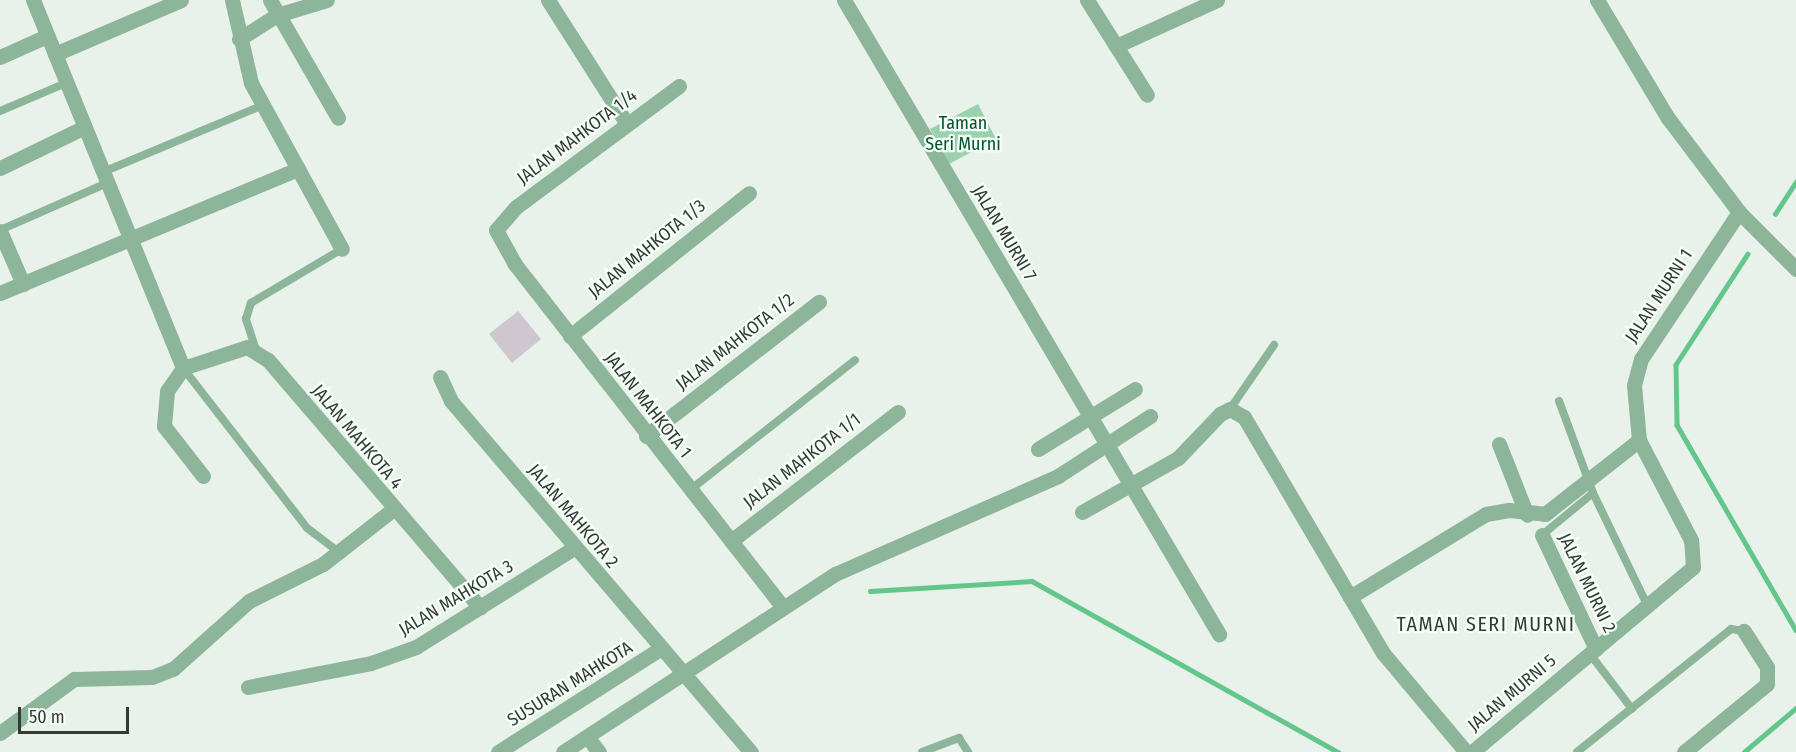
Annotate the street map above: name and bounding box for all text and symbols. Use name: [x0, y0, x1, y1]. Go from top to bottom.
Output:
street label: JALAN MAHKOTA 1/4: [513, 85, 641, 189]
park label: Taman Seri Murni: [925, 113, 1001, 156]
street label: JALAN MURNI 7: [967, 181, 1041, 285]
street label: JALAN MAHKOTA 1/3: [584, 195, 710, 303]
street label: JALAN MURNI 1: [1621, 245, 1697, 347]
street label: JALAN MAHKOTA 1/2: [672, 289, 798, 395]
street label: JALAN MAHKOTA 1: [600, 348, 696, 462]
street label: JALAN MAHKOTA 4: [307, 380, 407, 494]
street label: JALAN MAHKOTA 1/1: [739, 409, 865, 513]
street label: JALAN MAHKOTA 2: [523, 460, 623, 572]
street label: JALAN MURNI 2: [1554, 530, 1620, 636]
street label: JALAN MAHKOTA 3: [395, 555, 517, 641]
district label: TAMAN SERI MURNI: [1397, 612, 1575, 636]
street label: SUSURAN MAHKOTA: [503, 637, 637, 731]
street label: JALAN MURNI 5: [1464, 650, 1560, 736]
scale bar: [21, 695, 132, 733]
text: 50 m: [29, 706, 65, 728]

